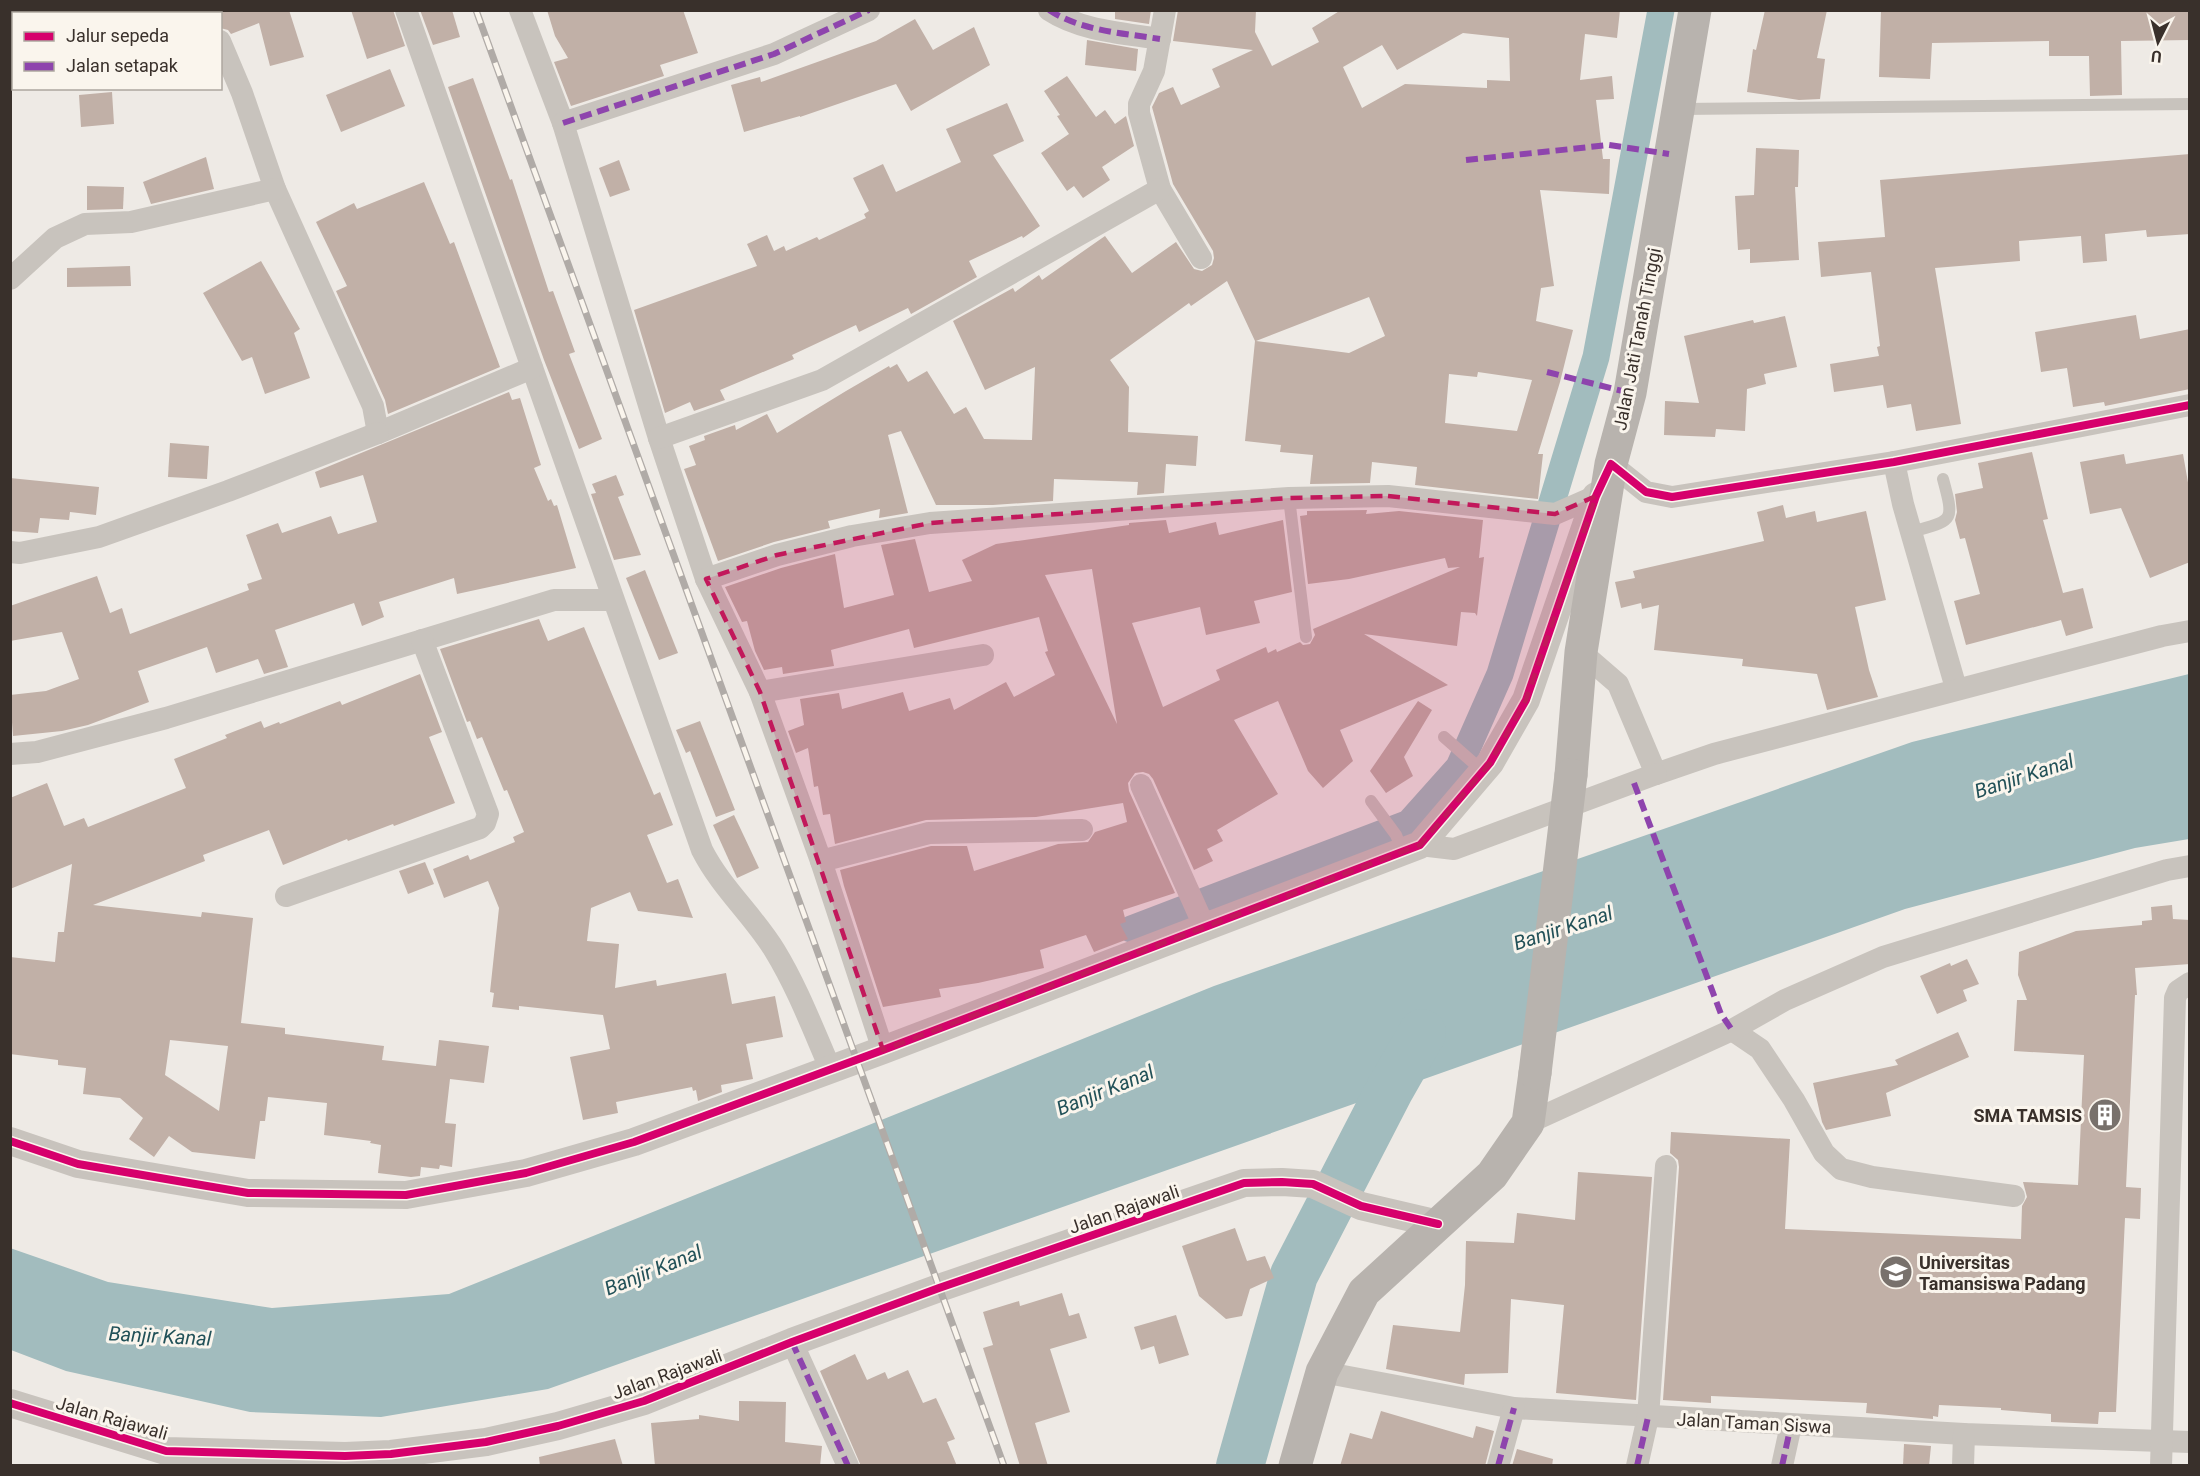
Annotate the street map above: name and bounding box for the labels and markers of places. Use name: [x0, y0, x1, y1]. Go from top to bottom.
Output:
building icon: SMA TAMSIS: [2087, 1097, 2123, 1133]
place label: SMA TAMSIS: [1973, 1105, 2082, 1126]
place label: Universitas Tamansiswa Padang: [1919, 1252, 2086, 1294]
school or university icon: Universitas Tamansiswa Padang: [1878, 1254, 1914, 1290]

